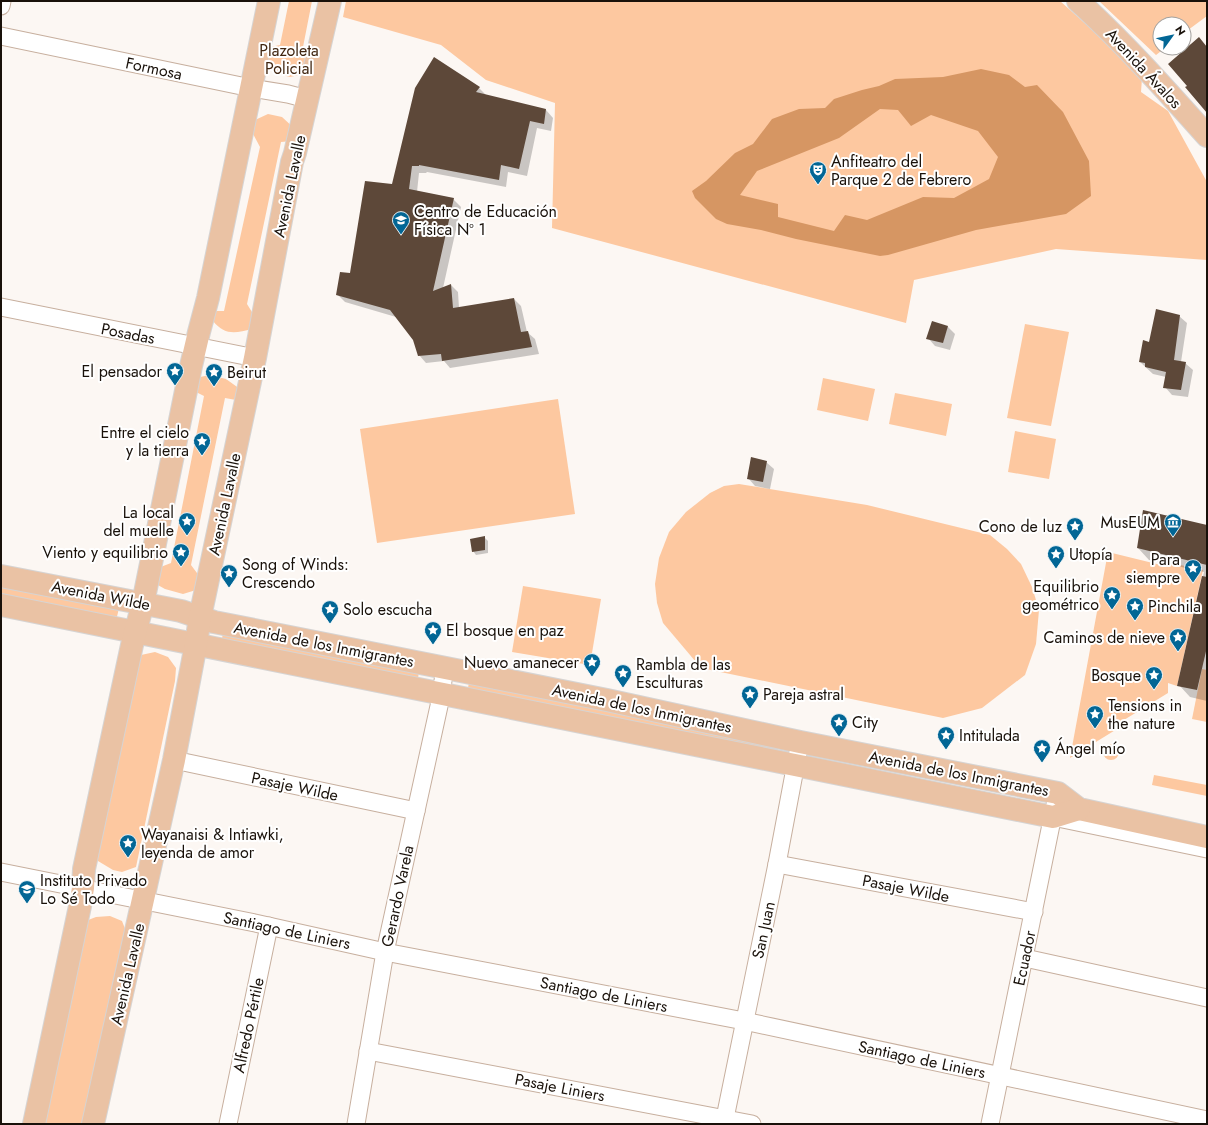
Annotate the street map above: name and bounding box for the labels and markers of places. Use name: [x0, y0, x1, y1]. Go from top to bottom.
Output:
place label: Anfiteatro del Parque 2 de Febrero: [831, 150, 971, 191]
theatre icon: Anfiteatro del Parque 2 de Febrero: [808, 160, 828, 185]
place label: Centro de Educación Física Nº 1: [414, 200, 557, 241]
school or university icon: Centro de Educación Física Nº 1: [391, 210, 411, 235]
place label: El pensador: [81, 360, 163, 383]
place icon: El pensador: [165, 361, 185, 386]
place label: Beirut: [227, 361, 266, 384]
place icon: Beirut: [204, 362, 224, 387]
place label: Entre el cielo y la tierra: [100, 421, 189, 462]
place icon: Entre el cielo y la tierra: [192, 431, 212, 456]
place label: La local del muelle: [103, 501, 174, 542]
place icon: La local del muelle: [177, 511, 197, 536]
place label: MusEUM: [1100, 511, 1160, 534]
museum icon: MusEUM: [1163, 512, 1183, 537]
place label: Cono de luz: [979, 515, 1063, 538]
place icon: Cono de luz: [1065, 516, 1085, 541]
place label: Viento y equilibrio: [42, 541, 168, 564]
place icon: Viento y equilibrio: [171, 542, 191, 567]
place label: Utopía: [1069, 543, 1113, 566]
place icon: Utopía: [1046, 544, 1066, 569]
place label: Para siempre: [1126, 548, 1180, 589]
place label: Song of Winds: Crescendo: [242, 553, 349, 594]
place icon: Para siempre: [1183, 558, 1203, 583]
place icon: Song of Winds: Crescendo: [219, 563, 239, 588]
place label: Equilibrio geométrico: [1022, 575, 1099, 616]
place icon: Equilibrio geométrico: [1102, 585, 1122, 610]
place label: Pinchila: [1148, 595, 1201, 618]
place icon: Pinchila: [1125, 596, 1145, 621]
place label: Solo escucha: [343, 598, 432, 621]
place icon: Solo escucha: [320, 599, 340, 624]
place label: El bosque en paz: [446, 619, 564, 642]
place icon: El bosque en paz: [423, 620, 443, 645]
place label: Caminos de nieve: [1044, 626, 1165, 649]
place icon: Caminos de nieve: [1168, 627, 1188, 652]
place label: Nuevo amanecer: [464, 651, 580, 674]
place icon: Nuevo amanecer: [582, 652, 602, 677]
place label: Rambla de las Esculturas: [636, 653, 730, 694]
place icon: Rambla de las Esculturas: [613, 663, 633, 688]
place label: Bosque: [1091, 664, 1141, 687]
place icon: Bosque: [1144, 665, 1164, 690]
place label: Pareja astral: [763, 683, 844, 706]
place icon: Pareja astral: [740, 684, 760, 709]
place label: Tensions in the nature: [1108, 694, 1182, 735]
place icon: Tensions in the nature: [1085, 704, 1105, 729]
place label: City: [852, 711, 879, 734]
place icon: City: [829, 712, 849, 737]
place label: Intitulada: [959, 724, 1020, 747]
place icon: Intitulada: [936, 725, 956, 750]
place label: Ángel mío: [1055, 737, 1125, 760]
place icon: Ángel mío: [1032, 738, 1052, 763]
place label: Wayanaisi & Intiawki, leyenda de amor: [141, 823, 284, 864]
place icon: Wayanaisi & Intiawki, leyenda de amor: [118, 833, 138, 858]
place label: Instituto Privado Lo Sé Todo: [40, 869, 147, 910]
school or university icon: Instituto Privado Lo Sé Todo: [17, 879, 37, 904]

